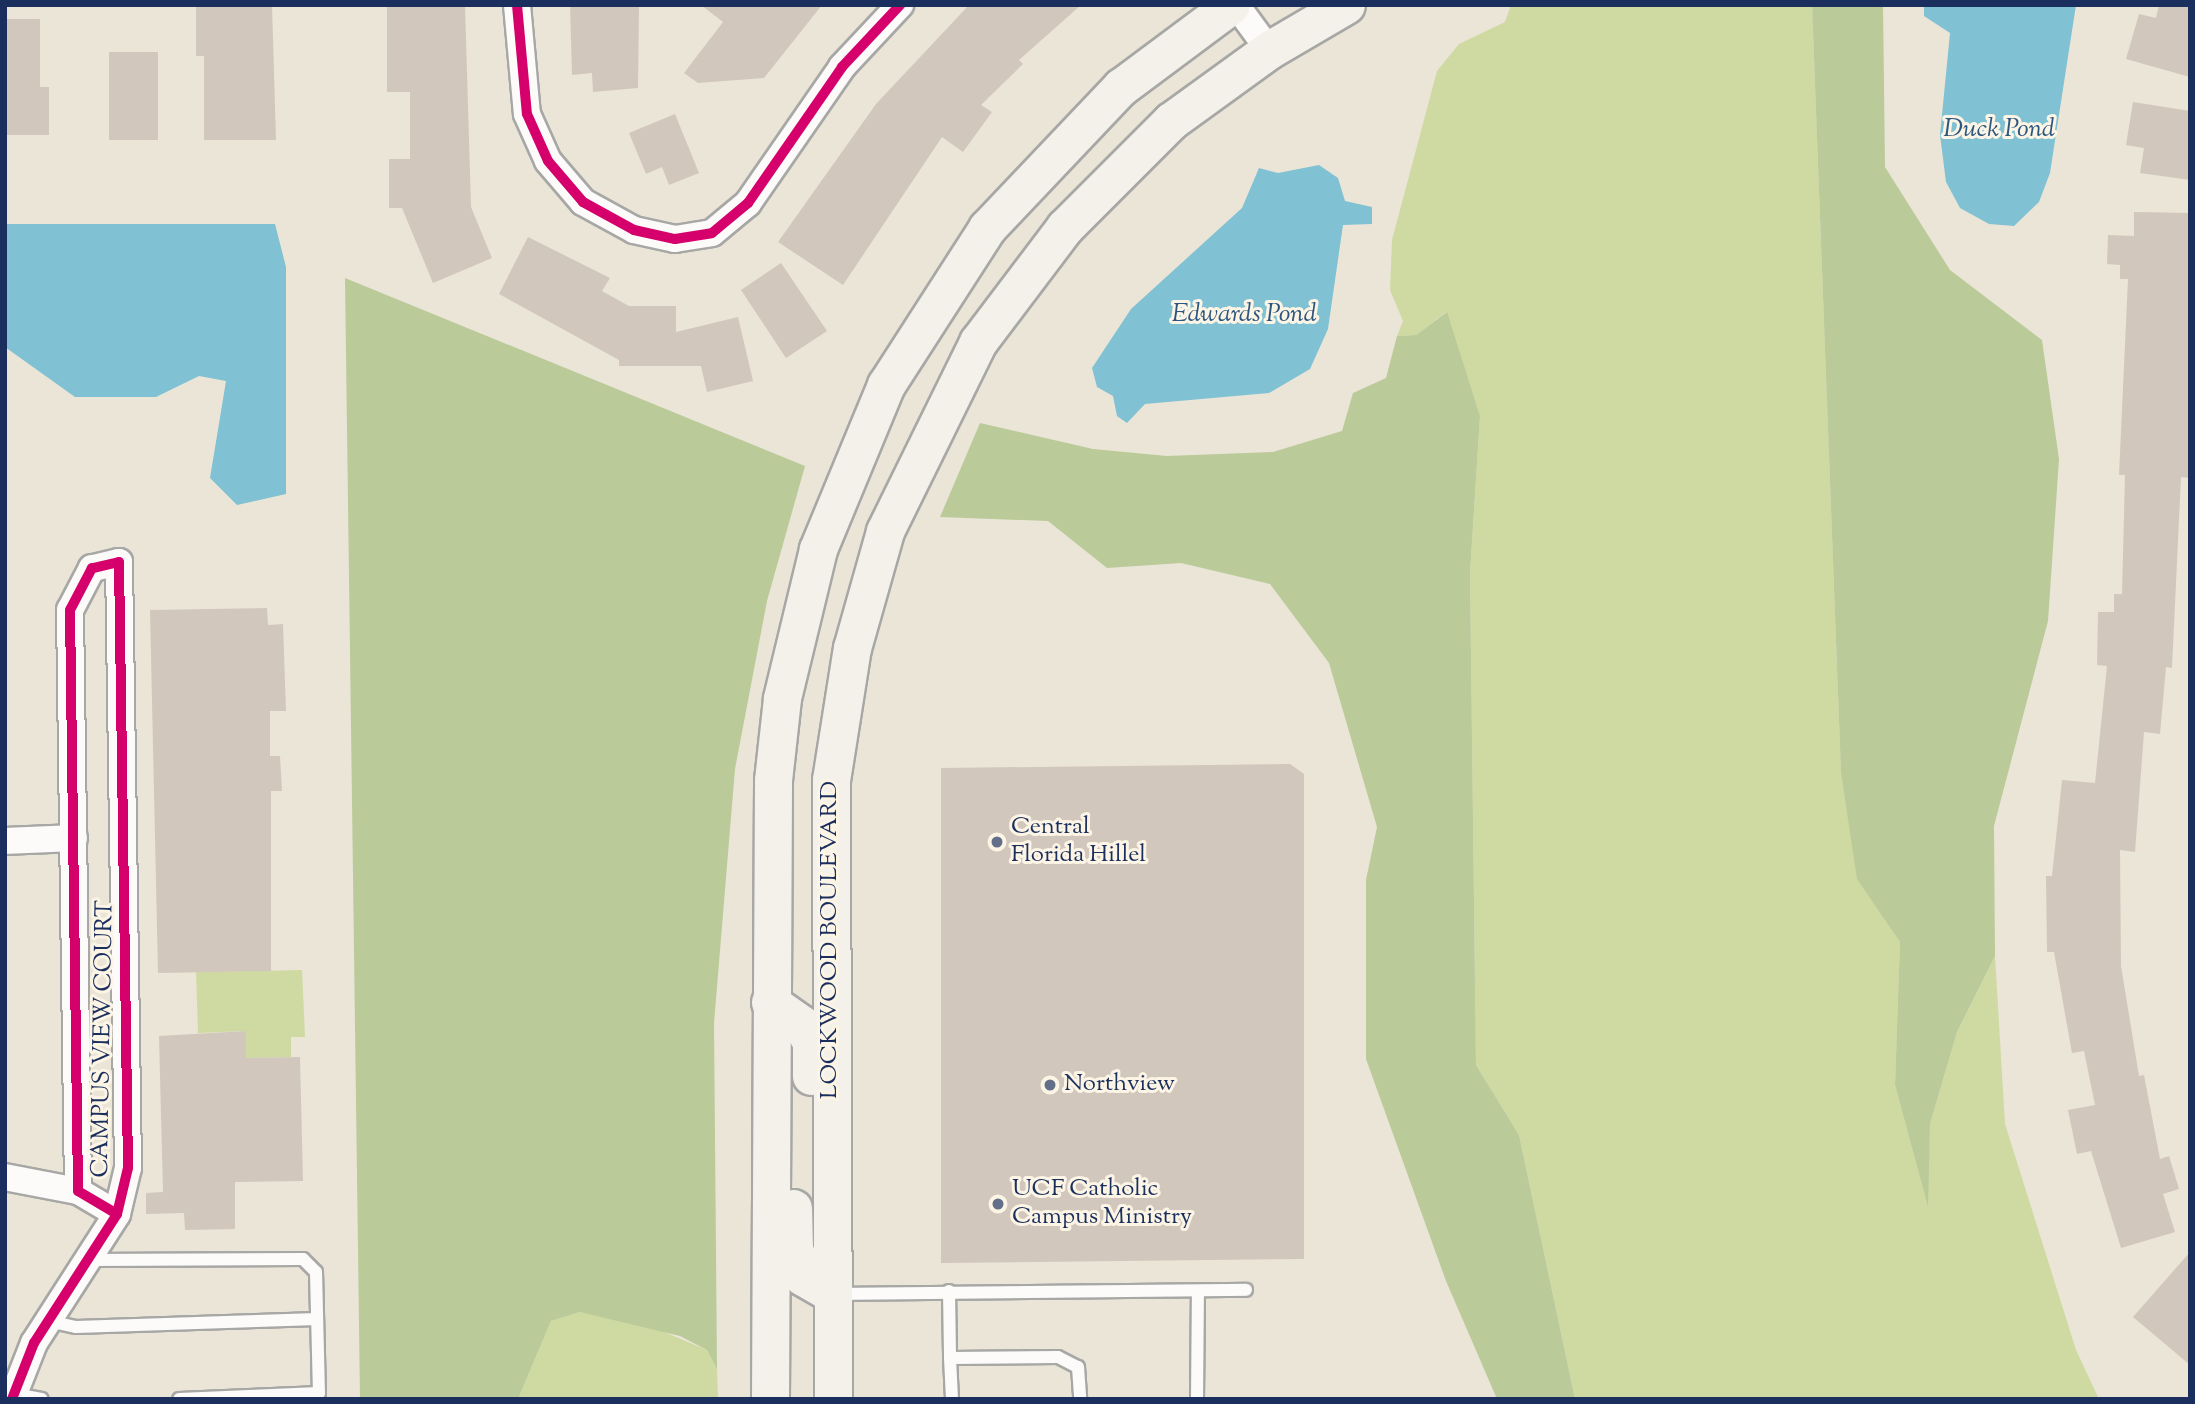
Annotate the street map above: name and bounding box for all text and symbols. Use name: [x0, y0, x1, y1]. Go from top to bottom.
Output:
water label: Duck Pond: [1943, 114, 2055, 146]
water label: Edwards Pond: [1171, 299, 1317, 331]
street label: LOCKWOOD BOULEVARD: [817, 781, 845, 1099]
place label: Central Florida Hillel: [1011, 814, 1146, 870]
marker: Central Florida Hillel: [989, 834, 1005, 850]
street label: CAMPUS VIEW COURT: [87, 900, 121, 1178]
place label: Northview: [1064, 1071, 1175, 1099]
marker: Northview: [1042, 1077, 1058, 1093]
place label: UCF Catholic Campus Ministry: [1012, 1176, 1192, 1232]
marker: UCF Catholic Campus Ministry: [990, 1196, 1006, 1212]

